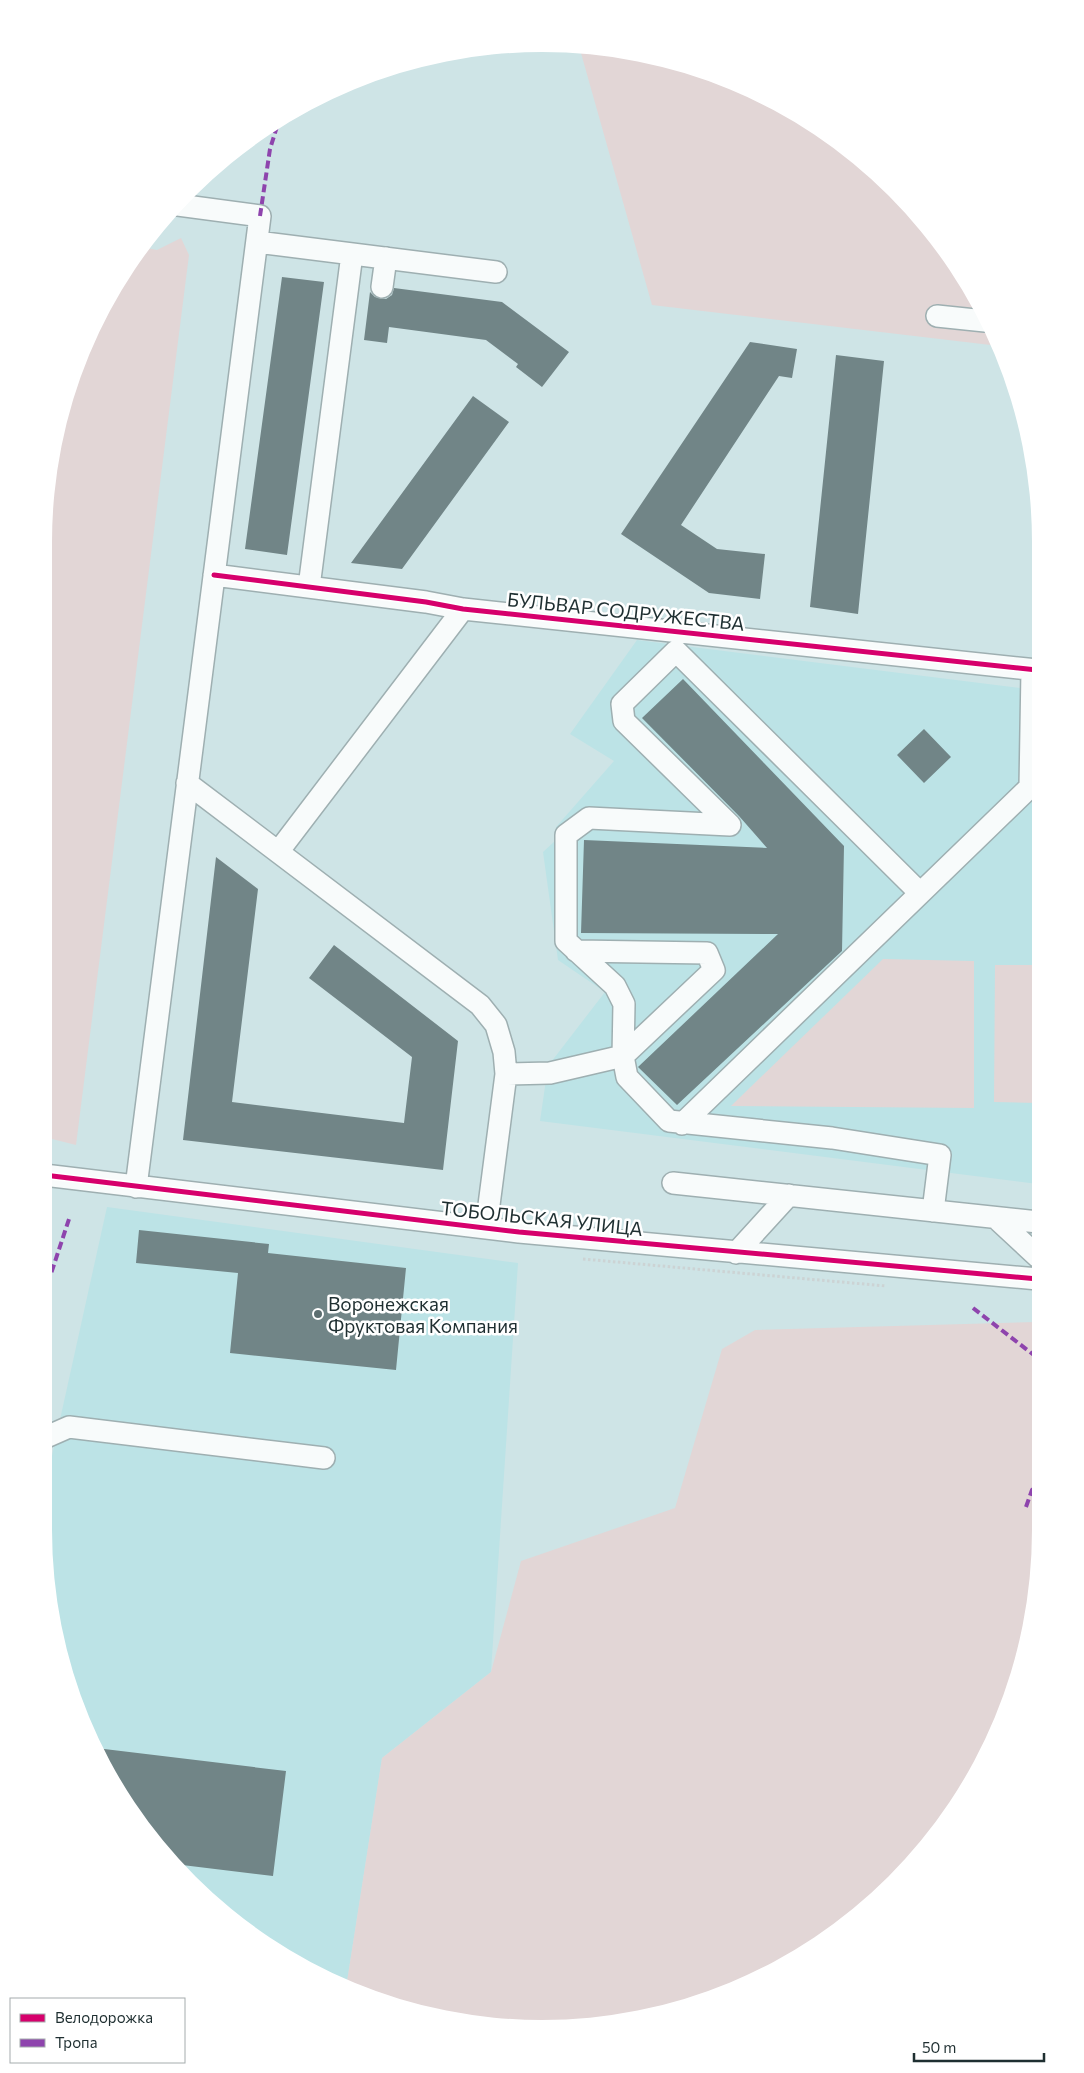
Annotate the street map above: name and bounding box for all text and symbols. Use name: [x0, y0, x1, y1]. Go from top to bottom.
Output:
street label: БУЛЬВАР СОДРУЖЕСТВА: [506, 587, 746, 635]
street label: ТОБОЛЬСКАЯ УЛИЦА: [440, 1196, 644, 1240]
place label: Воронежская Фруктовая Компания: [328, 1292, 518, 1337]
marker: Воронежская Фруктовая Компания: [312, 1308, 324, 1320]
legend: [10, 1998, 185, 2063]
text: Велодорожка: [55, 2008, 153, 2026]
scale bar: [914, 2030, 1044, 2062]
text: Тропа: [55, 2033, 97, 2051]
text: 50 m: [922, 2038, 956, 2056]

